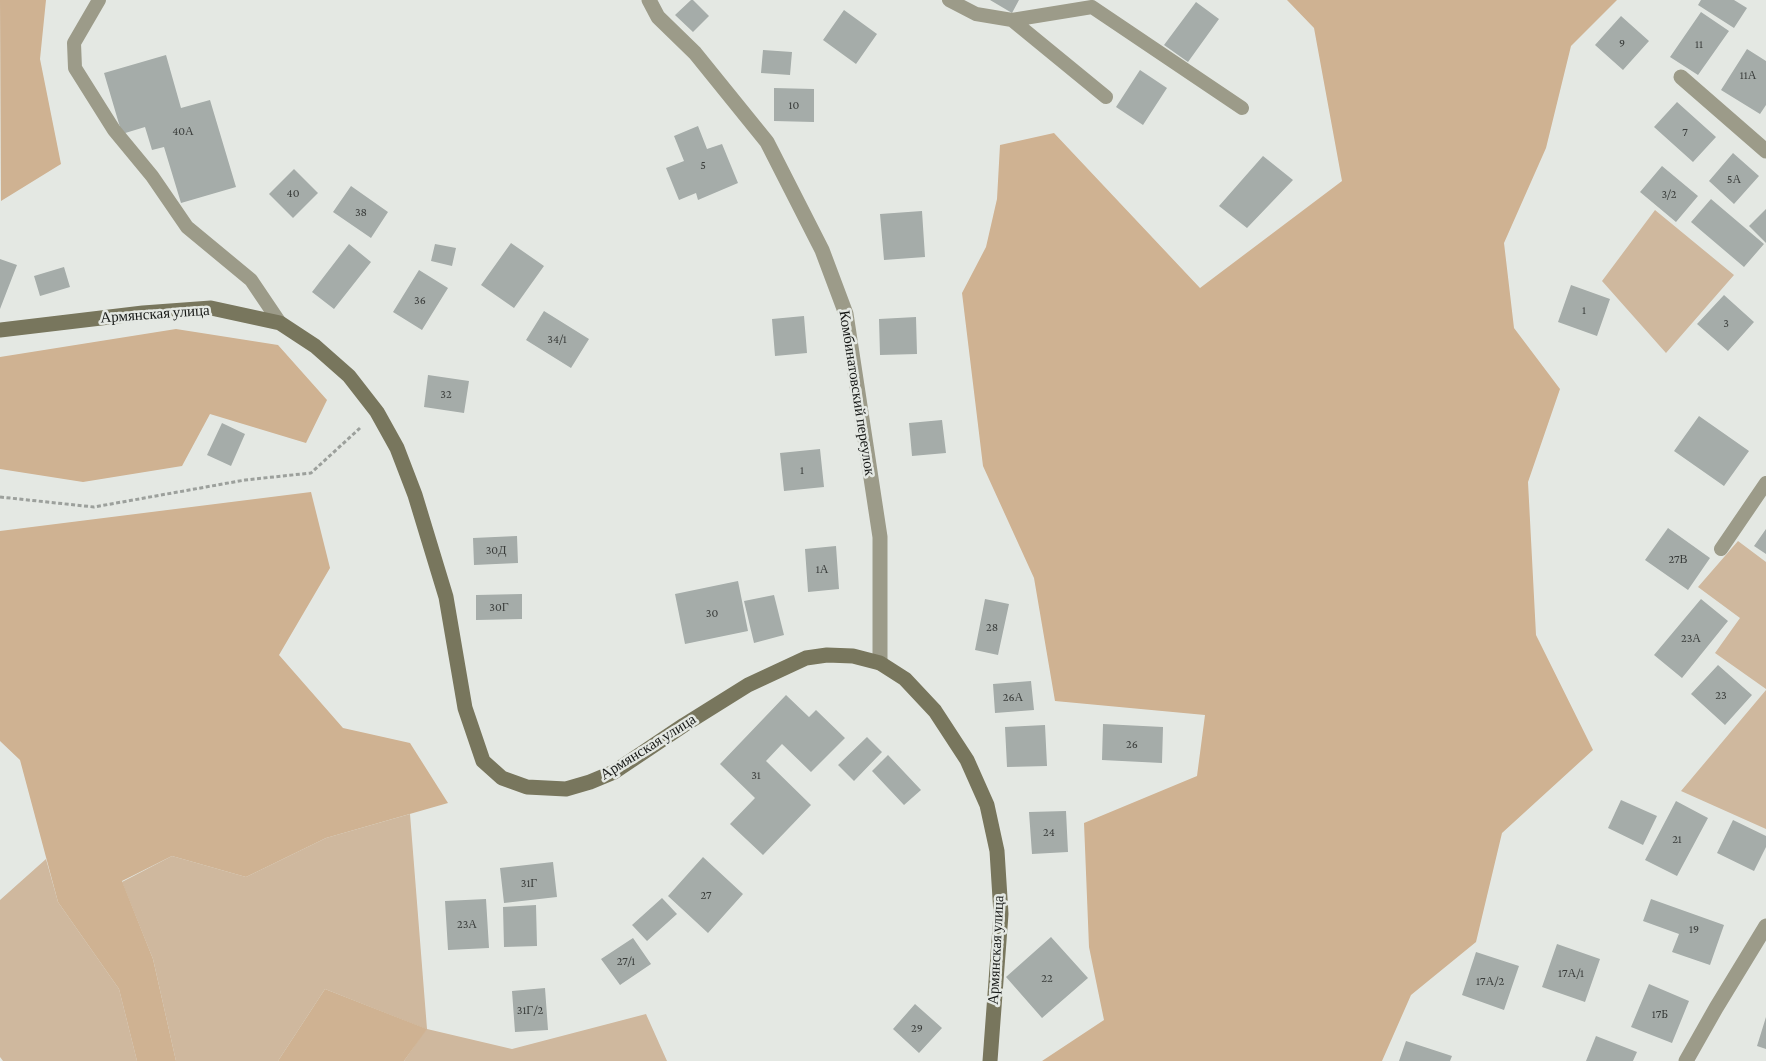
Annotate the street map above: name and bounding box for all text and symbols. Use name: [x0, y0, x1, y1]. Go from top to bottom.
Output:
house number: 9: [1619, 36, 1625, 50]
house number: 11: [1695, 37, 1703, 51]
house number: 11А: [1740, 68, 1756, 82]
house number: 10: [789, 98, 799, 112]
house number: 40А: [172, 124, 194, 138]
house number: 7: [1682, 125, 1688, 139]
house number: 5: [700, 158, 706, 172]
house number: 5А: [1727, 172, 1741, 186]
house number: 40: [287, 186, 299, 200]
house number: 3/2: [1661, 187, 1677, 201]
house number: 38: [355, 205, 367, 219]
house number: 36: [414, 293, 426, 307]
street label: Армянская улица: [100, 301, 210, 327]
house number: 1: [1582, 303, 1586, 317]
street label: Комбинатовский переулок: [835, 309, 879, 477]
house number: 3: [1723, 316, 1729, 330]
house number: 34/1: [547, 332, 567, 346]
house number: 32: [440, 387, 452, 401]
house number: 1: [800, 463, 804, 477]
house number: 30Д: [486, 543, 506, 557]
house number: 27В: [1668, 552, 1688, 566]
house number: 1А: [816, 562, 828, 576]
house number: 30Г: [489, 600, 509, 614]
house number: 30: [706, 606, 718, 620]
house number: 28: [986, 620, 998, 634]
house number: 23А: [1681, 631, 1701, 645]
house number: 23: [1715, 688, 1727, 702]
house number: 26А: [1003, 690, 1023, 704]
street label: Армянская улица: [597, 710, 699, 784]
house number: 26: [1126, 737, 1138, 751]
house number: 31: [751, 768, 761, 782]
house number: 24: [1043, 825, 1055, 839]
house number: 21: [1672, 832, 1682, 846]
house number: 31Г: [521, 876, 537, 890]
house number: 27: [700, 888, 712, 902]
street label: Армянская улица: [984, 895, 1008, 1005]
house number: 23А: [457, 917, 477, 931]
house number: 19: [1689, 922, 1699, 936]
house number: 27/1: [617, 954, 635, 968]
house number: 17А/1: [1558, 966, 1584, 980]
house number: 22: [1041, 971, 1053, 985]
house number: 17А/2: [1476, 974, 1504, 988]
house number: 31Г/2: [517, 1003, 543, 1017]
house number: 17Б: [1652, 1007, 1668, 1021]
house number: 29: [911, 1021, 923, 1035]

